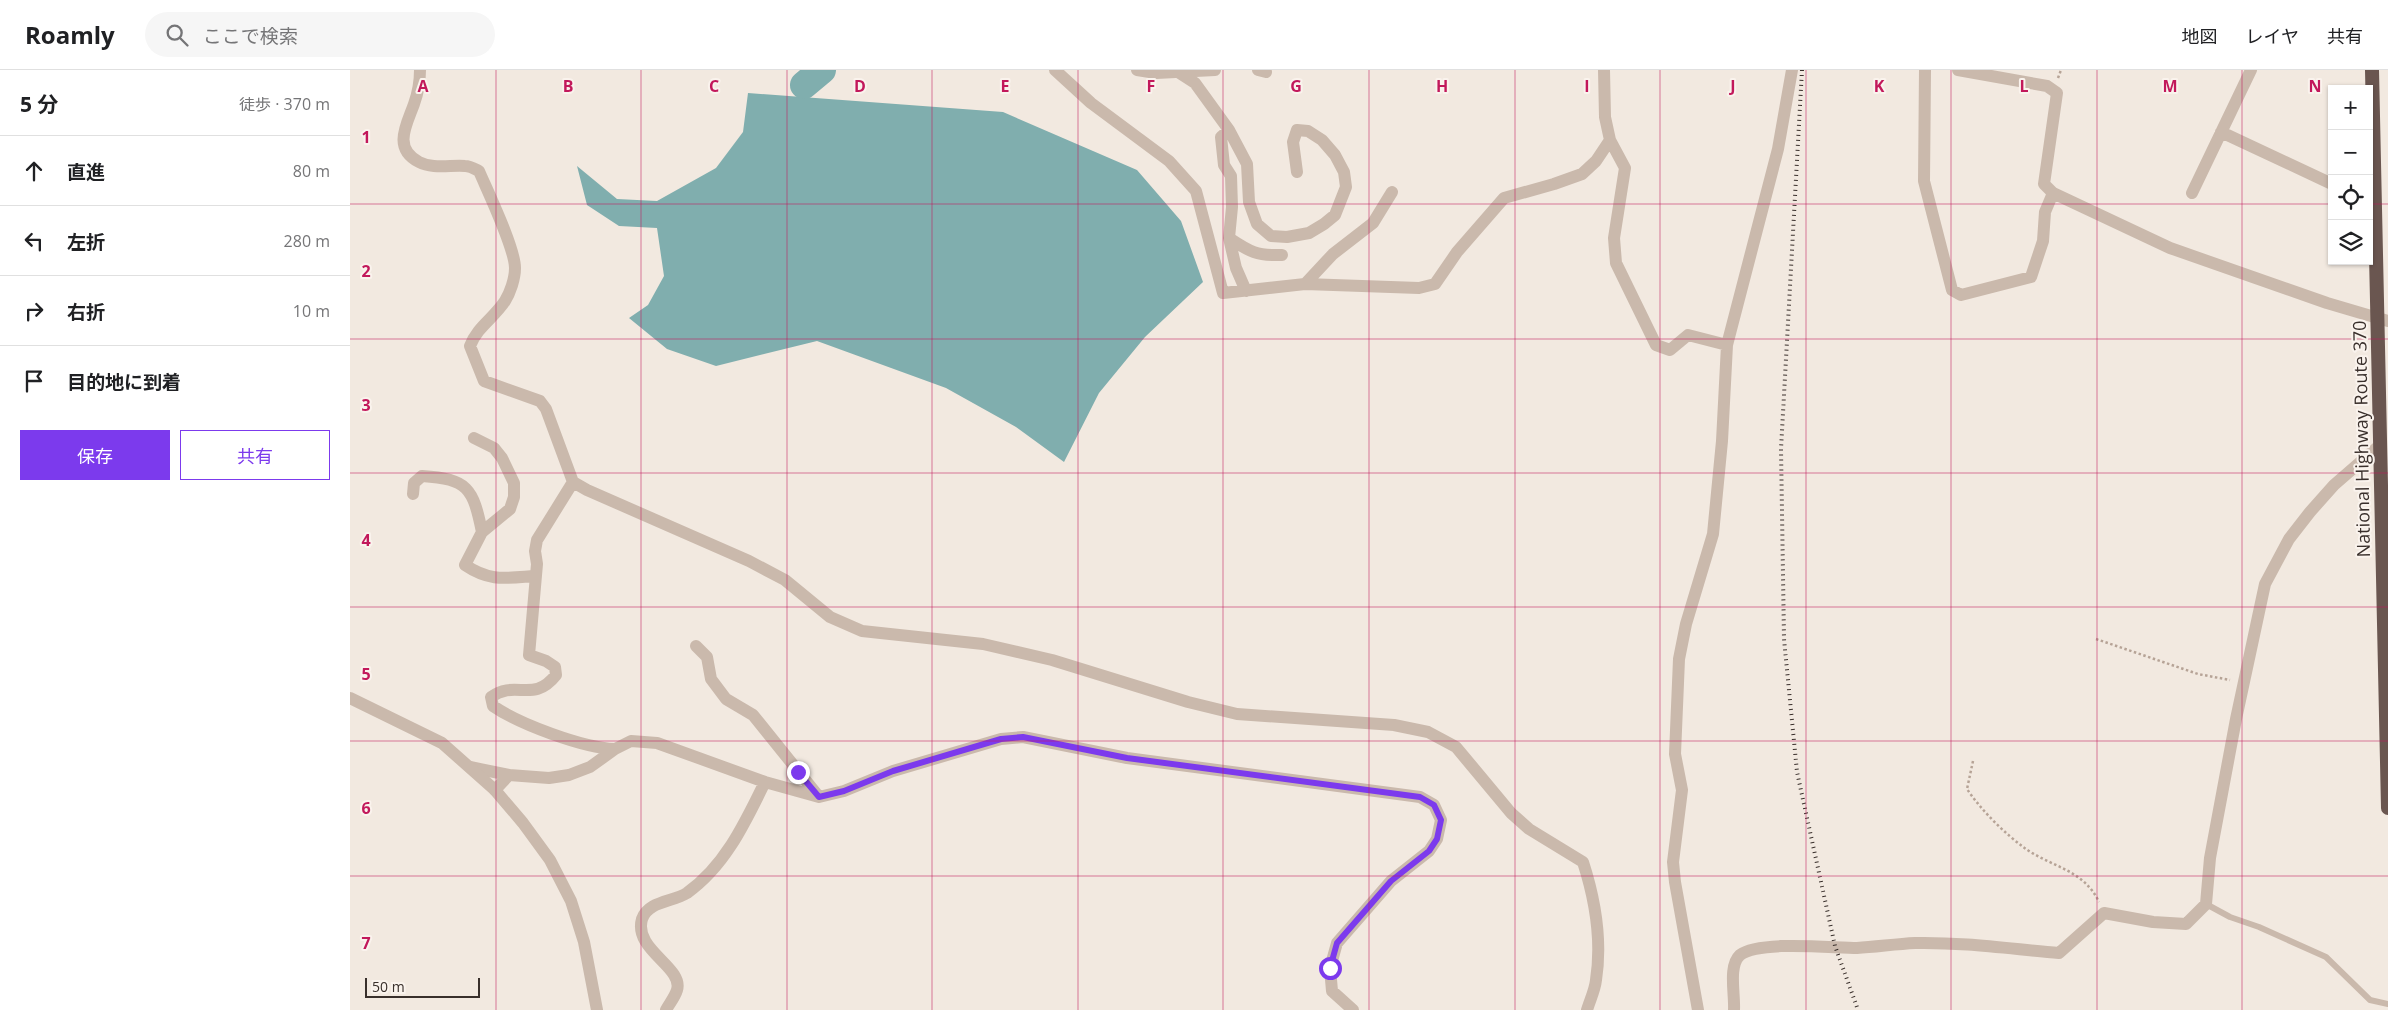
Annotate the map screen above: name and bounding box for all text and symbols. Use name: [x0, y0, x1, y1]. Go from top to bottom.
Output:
search box: [145, 12, 495, 57]
text: Roamly: [25, 18, 115, 51]
icon: search: [163, 21, 191, 49]
text: ここで検索: [203, 23, 298, 49]
text: 地図: [2182, 24, 2218, 48]
text: レイヤ: [2246, 24, 2299, 48]
text: 共有: [2327, 24, 2363, 48]
text: A: [417, 75, 429, 97]
text: B: [563, 75, 573, 97]
text: C: [709, 75, 719, 97]
text: D: [854, 75, 866, 97]
text: E: [1001, 75, 1010, 97]
text: F: [1147, 75, 1155, 97]
text: G: [1290, 75, 1302, 97]
text: H: [1436, 75, 1448, 97]
text: I: [1584, 75, 1590, 97]
text: J: [1728, 75, 1736, 97]
text: K: [1874, 75, 1885, 97]
text: L: [2019, 75, 2029, 97]
text: M: [2162, 75, 2178, 97]
text: N: [2308, 75, 2322, 97]
map controls: [2328, 85, 2373, 265]
button: +: [2328, 85, 2373, 130]
text: 5 分: [20, 90, 58, 118]
text: 徒歩 · 370 m: [239, 93, 330, 115]
text: 1: [361, 126, 371, 148]
button: −: [2328, 130, 2373, 175]
icon: ahead: [20, 157, 48, 185]
text: 直進: [67, 159, 105, 185]
text: 80 m: [293, 160, 330, 182]
button: locate: [2328, 175, 2373, 220]
button: layers: [2328, 220, 2373, 265]
icon: left: [20, 227, 48, 255]
text: 左折: [67, 229, 105, 255]
text: 280 m: [284, 230, 330, 252]
text: 2: [361, 260, 371, 282]
icon: right: [20, 297, 48, 325]
text: 右折: [67, 299, 105, 325]
text: 10 m: [293, 300, 330, 322]
street label: National Highway Route 370: [2347, 320, 2375, 558]
icon: arrive: [20, 367, 48, 395]
text: 目的地に到着: [67, 369, 181, 395]
text: 3: [361, 394, 371, 416]
button: 保存: [20, 430, 170, 480]
button: 共有: [180, 430, 330, 480]
text: 4: [361, 529, 371, 551]
text: 5: [361, 663, 371, 685]
route end: [787, 761, 810, 784]
text: 6: [361, 797, 371, 819]
text: 7: [361, 932, 371, 954]
route start: [1319, 957, 1342, 980]
scale bar: [365, 975, 480, 998]
text: 50 m: [372, 977, 405, 996]

